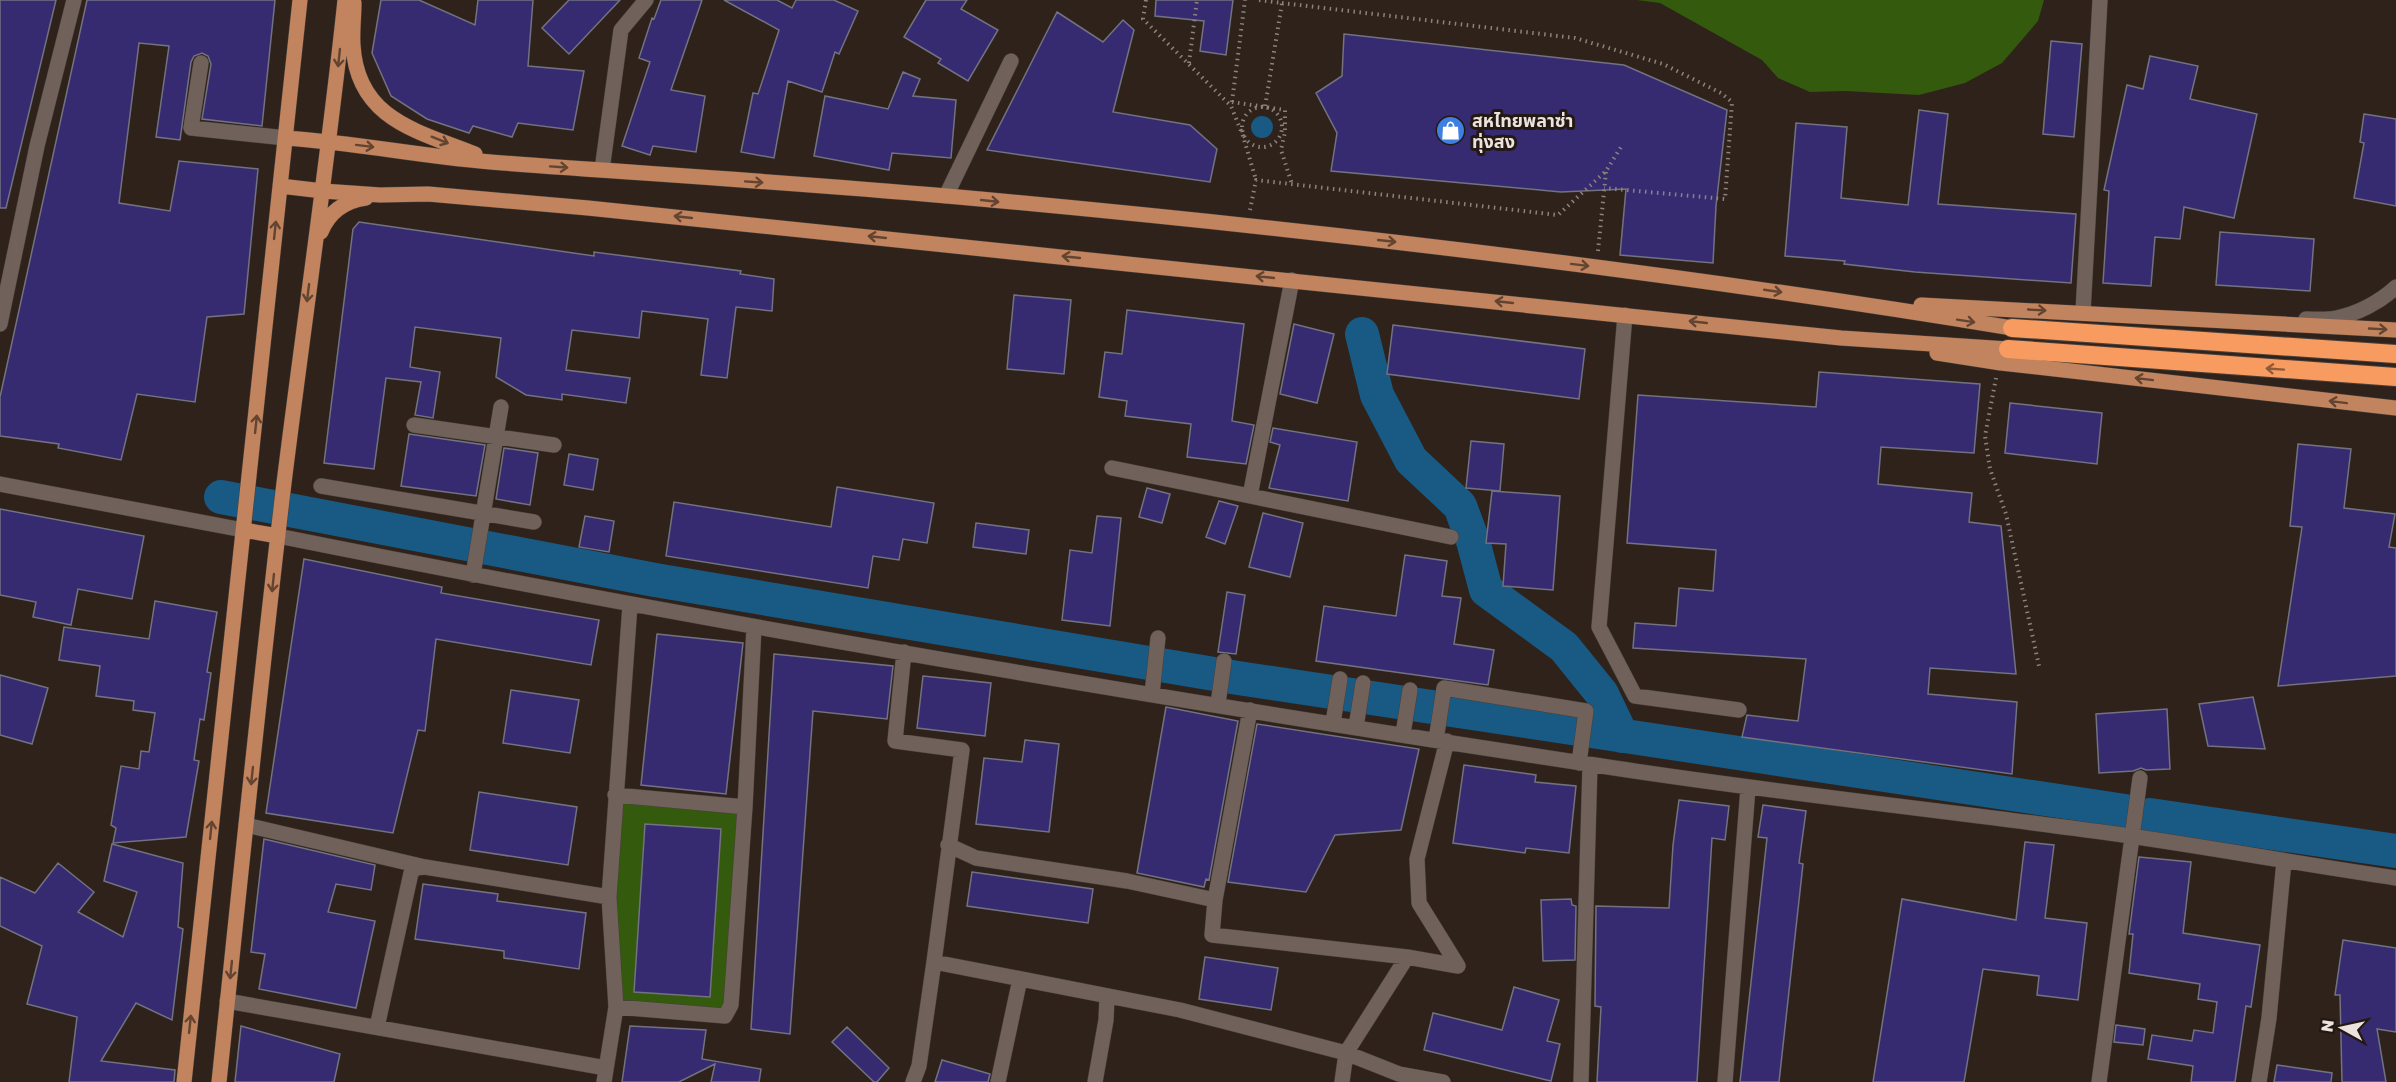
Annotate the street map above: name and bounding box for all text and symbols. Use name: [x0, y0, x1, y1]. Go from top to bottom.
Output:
one-way arrow: [333, 48, 344, 68]
place label: สหไทยพลาซ่า ทุ่งสง: [1472, 109, 1573, 153]
shop icon: สหไทยพลาซ่า ทุ่งสง: [1435, 114, 1467, 146]
one-way arrow: [430, 135, 449, 146]
one-way arrow: [355, 140, 375, 151]
one-way arrow: [549, 162, 569, 173]
one-way arrow: [743, 176, 763, 187]
one-way arrow: [979, 196, 999, 207]
one-way arrow: [673, 211, 693, 222]
one-way arrow: [270, 220, 281, 240]
one-way arrow: [867, 231, 887, 242]
one-way arrow: [1376, 236, 1396, 247]
one-way arrow: [1061, 251, 1081, 262]
one-way arrow: [1570, 259, 1590, 270]
one-way arrow: [1255, 271, 1275, 282]
one-way arrow: [302, 283, 313, 302]
one-way arrow: [1763, 286, 1783, 297]
one-way arrow: [1495, 296, 1515, 307]
one-way arrow: [2026, 305, 2046, 316]
one-way arrow: [1956, 315, 1976, 326]
one-way arrow: [1689, 316, 1709, 327]
one-way arrow: [2368, 323, 2388, 334]
one-way arrow: [2265, 363, 2285, 374]
one-way arrow: [2135, 374, 2155, 385]
one-way arrow: [2328, 396, 2348, 407]
one-way arrow: [251, 414, 262, 434]
one-way arrow: [267, 572, 278, 592]
one-way arrow: [246, 766, 257, 786]
one-way arrow: [206, 821, 217, 840]
one-way arrow: [225, 960, 236, 980]
north arrow: [2312, 998, 2372, 1058]
one-way arrow: [185, 1014, 196, 1034]
text: N: [2316, 1018, 2338, 1033]

